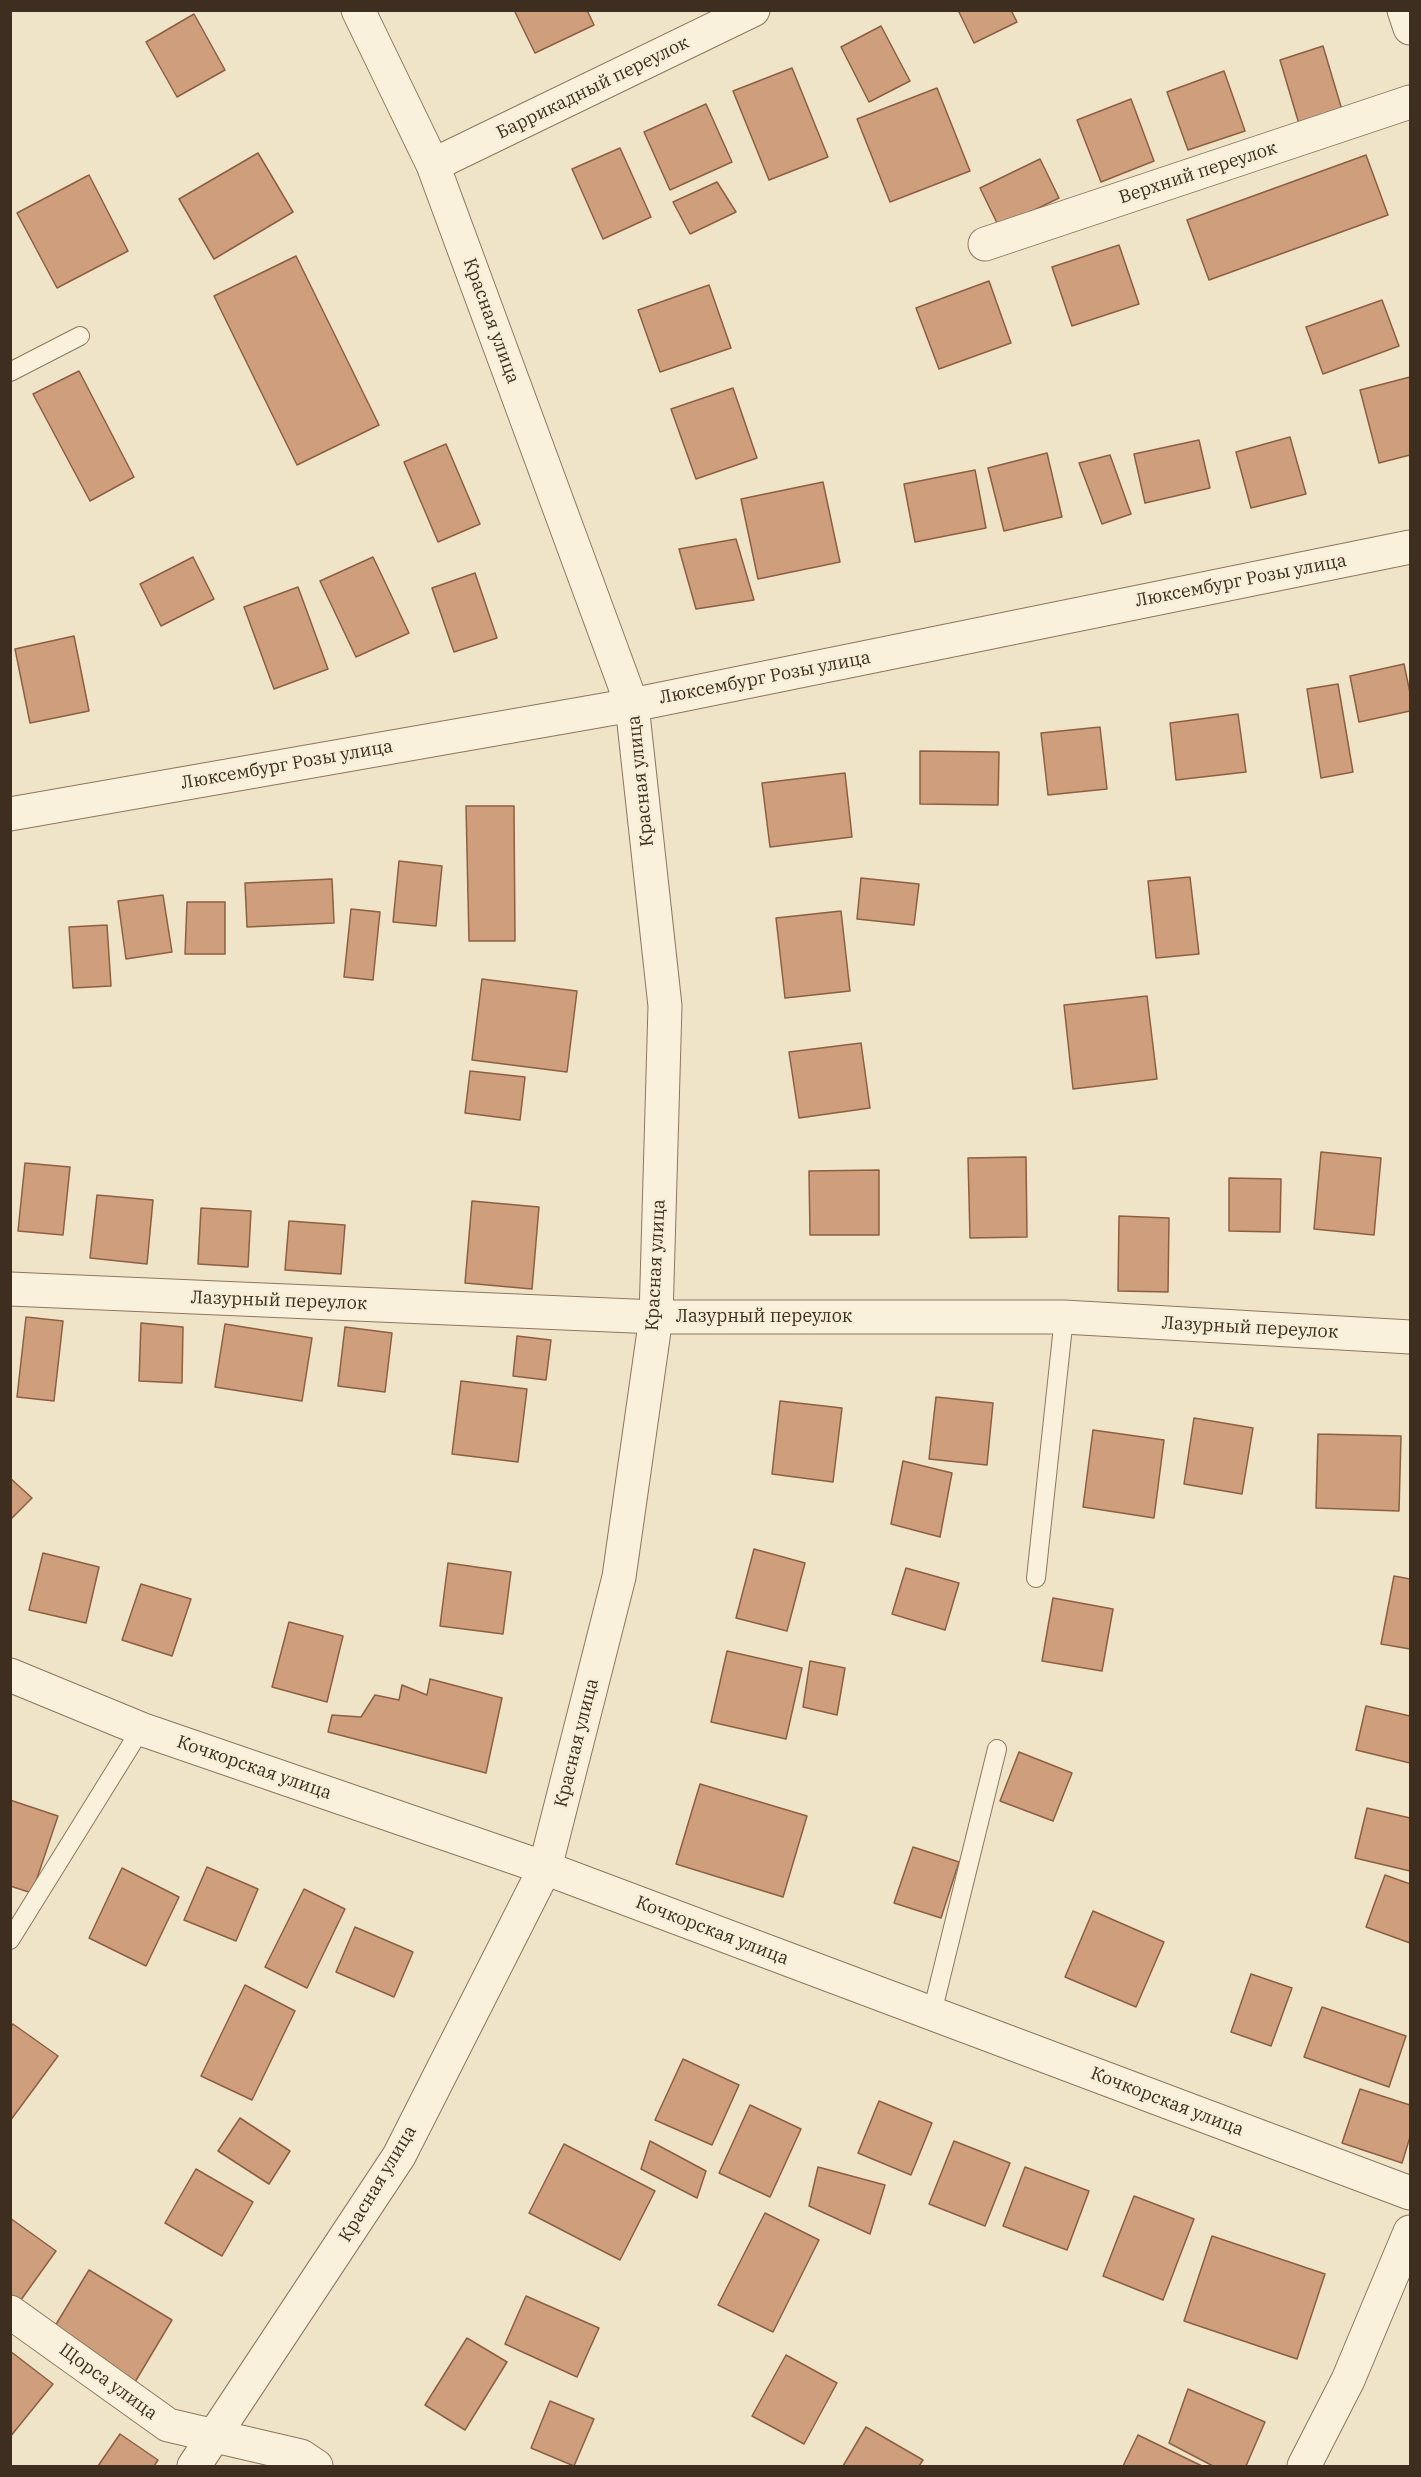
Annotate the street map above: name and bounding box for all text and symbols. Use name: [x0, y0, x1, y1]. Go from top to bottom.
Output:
street label: Баррикадный переулок: [493, 32, 693, 144]
street label: Верхний переулок: [1116, 137, 1280, 209]
street label: Красная улица: [458, 255, 524, 387]
street label: Люксембург Розы улица: [1133, 550, 1349, 612]
street label: Люксембург Розы улица: [657, 647, 873, 709]
street label: Красная улица: [623, 714, 659, 848]
street label: Люксембург Розы улица: [179, 736, 395, 794]
street label: Красная улица: [642, 1199, 670, 1331]
street label: Лазурный переулок: [190, 1287, 368, 1315]
street label: Лазурный переулок: [676, 1306, 852, 1328]
street label: Лазурный переулок: [1161, 1313, 1339, 1343]
street label: Красная улица: [551, 1676, 603, 1810]
street label: Кочкорская улица: [174, 1731, 334, 1805]
street label: Кочкорская улица: [632, 1892, 792, 1970]
street label: Кочкорская улица: [1087, 2063, 1247, 2141]
street label: Красная улица: [335, 2122, 421, 2246]
street label: Щорса улица: [55, 2339, 161, 2425]

